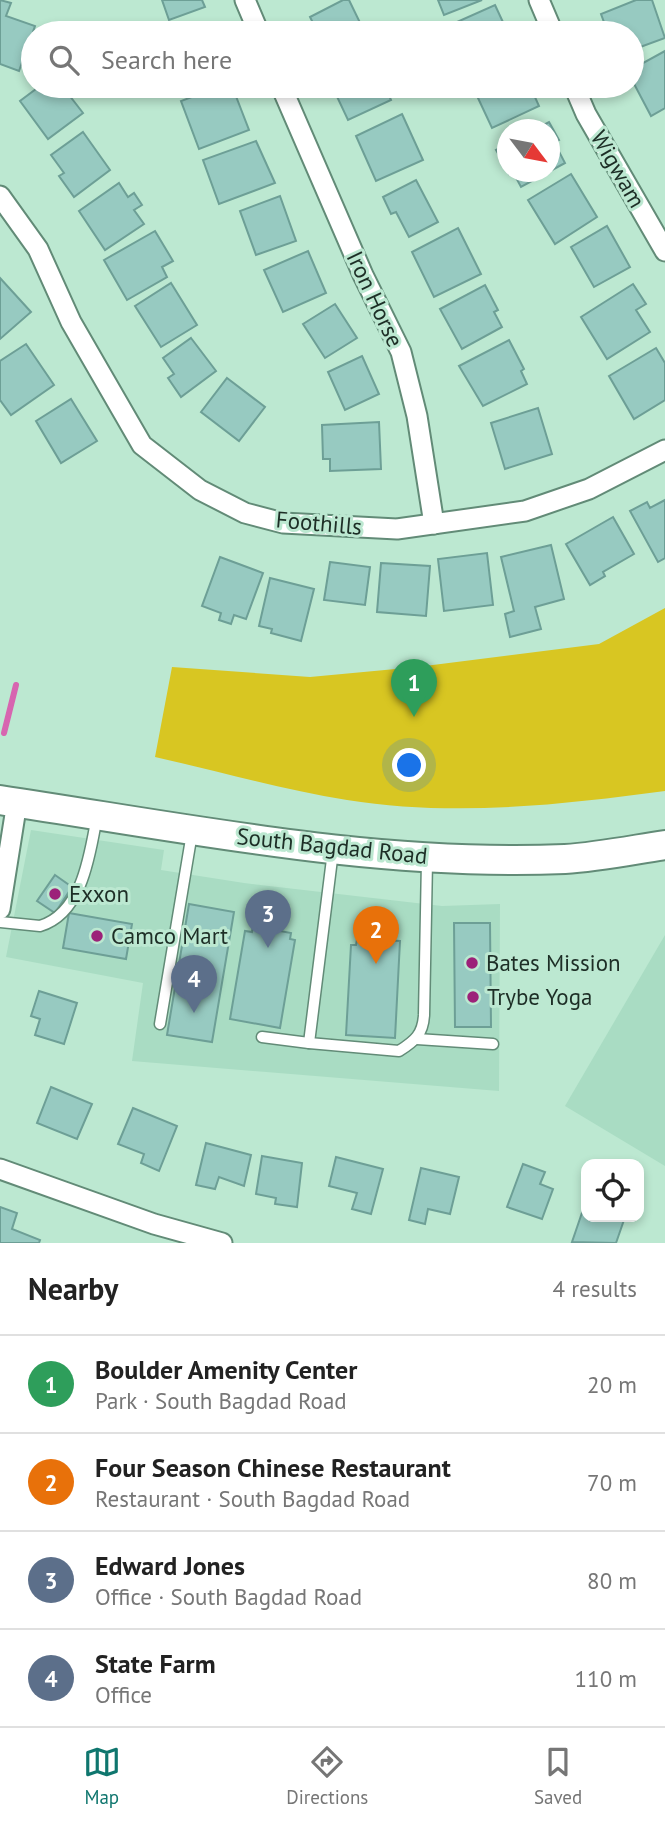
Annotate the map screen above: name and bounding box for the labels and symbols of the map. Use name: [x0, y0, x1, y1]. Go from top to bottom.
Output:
north arrow: [497, 119, 560, 182]
street label: Wigwam: [585, 125, 652, 213]
street label: Iron Horse: [341, 246, 410, 351]
street label: Foothills: [275, 504, 363, 541]
pin: 1: [391, 659, 437, 717]
your location: [392, 748, 426, 782]
street label: South Bagdad Road: [235, 821, 429, 870]
place label: Exxon: [69, 879, 129, 908]
marker: Exxon: [47, 886, 63, 902]
pin: 3: [245, 890, 291, 948]
pin: 2: [353, 906, 399, 964]
place label: Camco Mart: [111, 921, 228, 950]
marker: Camco Mart: [89, 928, 105, 944]
place label: Bates Mission: [486, 948, 621, 977]
pin: 4: [171, 955, 217, 1013]
marker: Bates Mission: [464, 955, 480, 971]
place label: Trybe Yoga: [487, 982, 592, 1011]
marker: Trybe Yoga: [465, 989, 481, 1005]

